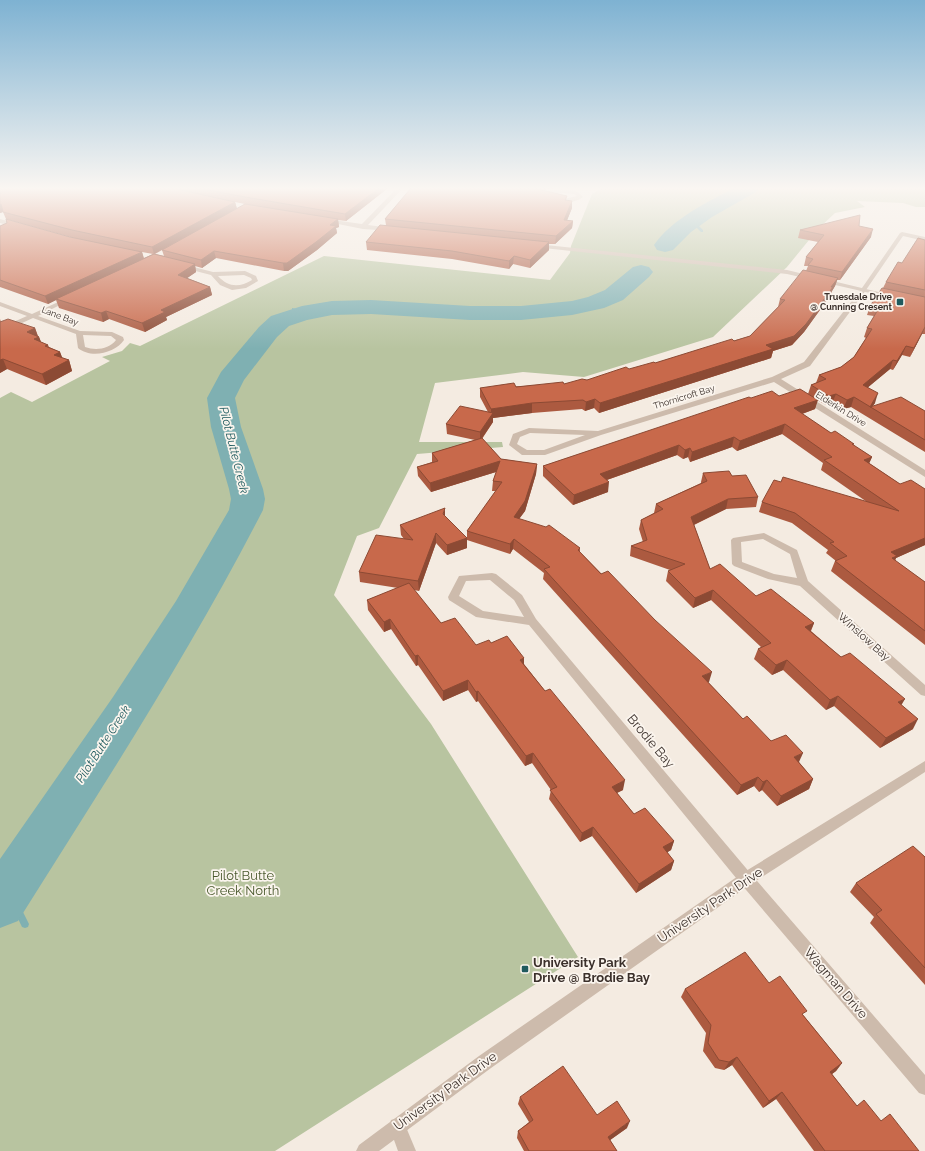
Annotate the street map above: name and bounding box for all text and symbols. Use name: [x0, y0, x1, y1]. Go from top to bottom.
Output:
place label: Truesdale Drive @ Cunning Cresent: [810, 292, 893, 312]
marker: Truesdale Drive @ Cunning Cresent: [895, 297, 905, 307]
street label: Lane Bay: [40, 304, 80, 328]
street label: Thornicroft Bay: [652, 383, 716, 411]
street label: Elderkin Drive: [814, 389, 869, 429]
water label: Pilot Butte Creek: [216, 405, 252, 495]
street label: Winslow Bay: [835, 610, 893, 664]
water label: Pilot Butte Creek: [73, 702, 133, 785]
street label: Brodie Bay: [624, 711, 678, 771]
street label: University Park Drive: [655, 864, 766, 946]
park label: Pilot Butte Creek North: [207, 868, 279, 898]
street label: Wagman Drive: [801, 945, 871, 1022]
place label: University Park Drive @ Brodie Bay: [533, 955, 650, 985]
marker: University Park Drive @ Brodie Bay: [520, 964, 530, 974]
street label: University Park Drive: [391, 1048, 500, 1133]

